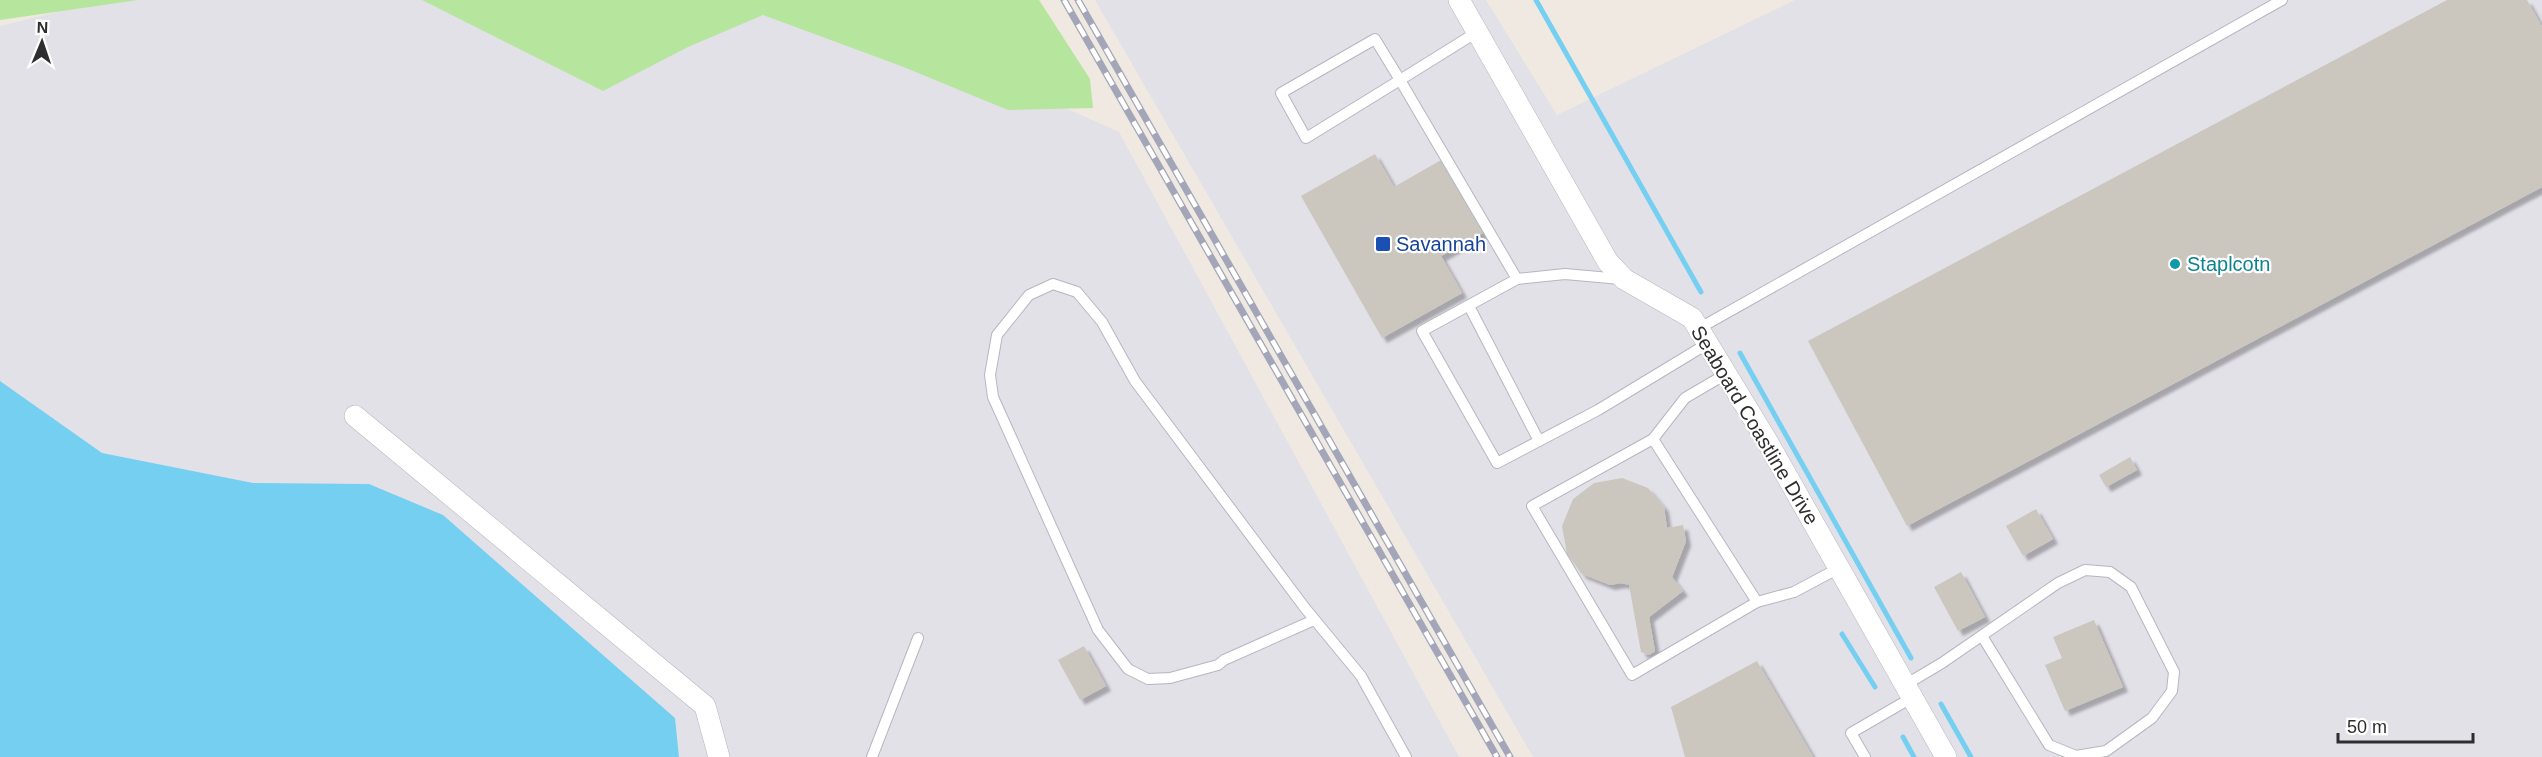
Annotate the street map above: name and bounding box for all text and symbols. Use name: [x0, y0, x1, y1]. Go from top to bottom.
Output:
north arrow: [12, 12, 72, 72]
text: N: [36, 19, 49, 36]
place label: Savannah: [1396, 233, 1486, 255]
marker: Savannah: [1374, 235, 1392, 253]
place label: Staplcotn: [2187, 253, 2270, 275]
marker: Staplcotn: [2168, 257, 2182, 271]
street label: Seaboard Coastline Drive: [1687, 322, 1823, 528]
scale bar: [2338, 706, 2473, 744]
text: 50 m: [2347, 717, 2387, 737]

